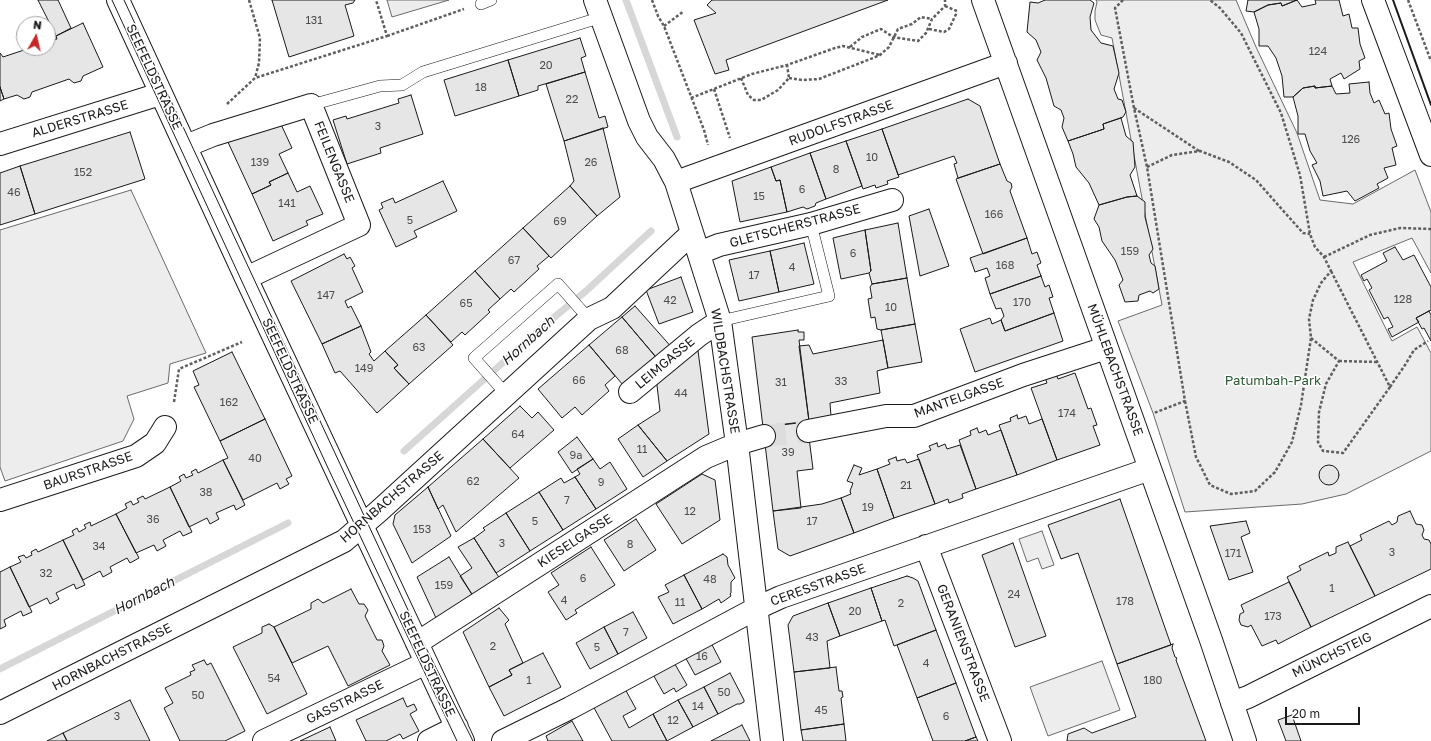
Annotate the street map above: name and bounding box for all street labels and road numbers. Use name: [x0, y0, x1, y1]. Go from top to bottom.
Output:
street label: SEEFELDSTRASSE: [123, 22, 185, 132]
street label: ALDERSTRASSE: [30, 97, 130, 141]
street label: RUDOLFSTRASSE: [787, 97, 895, 149]
street label: FEILENGASSE: [310, 119, 358, 205]
street label: GLETSCHERSTRASSE: [728, 201, 862, 251]
street label: MÜHLEBACHSTRASSE: [1084, 302, 1146, 438]
street label: WILDBACHSTRASSE: [707, 307, 743, 435]
street label: SEEFELDSTRASSE: [259, 316, 321, 426]
street label: LEIMGASSE: [632, 334, 698, 392]
street label: MANTELGASSE: [912, 374, 1006, 422]
street label: BAURSTRASSE: [41, 448, 135, 494]
street label: HORNBACHSTRASSE: [337, 448, 447, 546]
street label: KIESELGASSE: [535, 511, 615, 571]
street label: CERESSTRASSE: [768, 561, 868, 609]
street label: GERANIENSTRASSE: [933, 582, 993, 704]
street label: SEEFELDSTRASSE: [396, 609, 458, 719]
street label: HORNBACHSTRASSE: [50, 620, 174, 694]
street label: MÜNCHSTEIG: [1290, 629, 1374, 681]
street label: GASSTRASSE: [304, 677, 386, 727]

